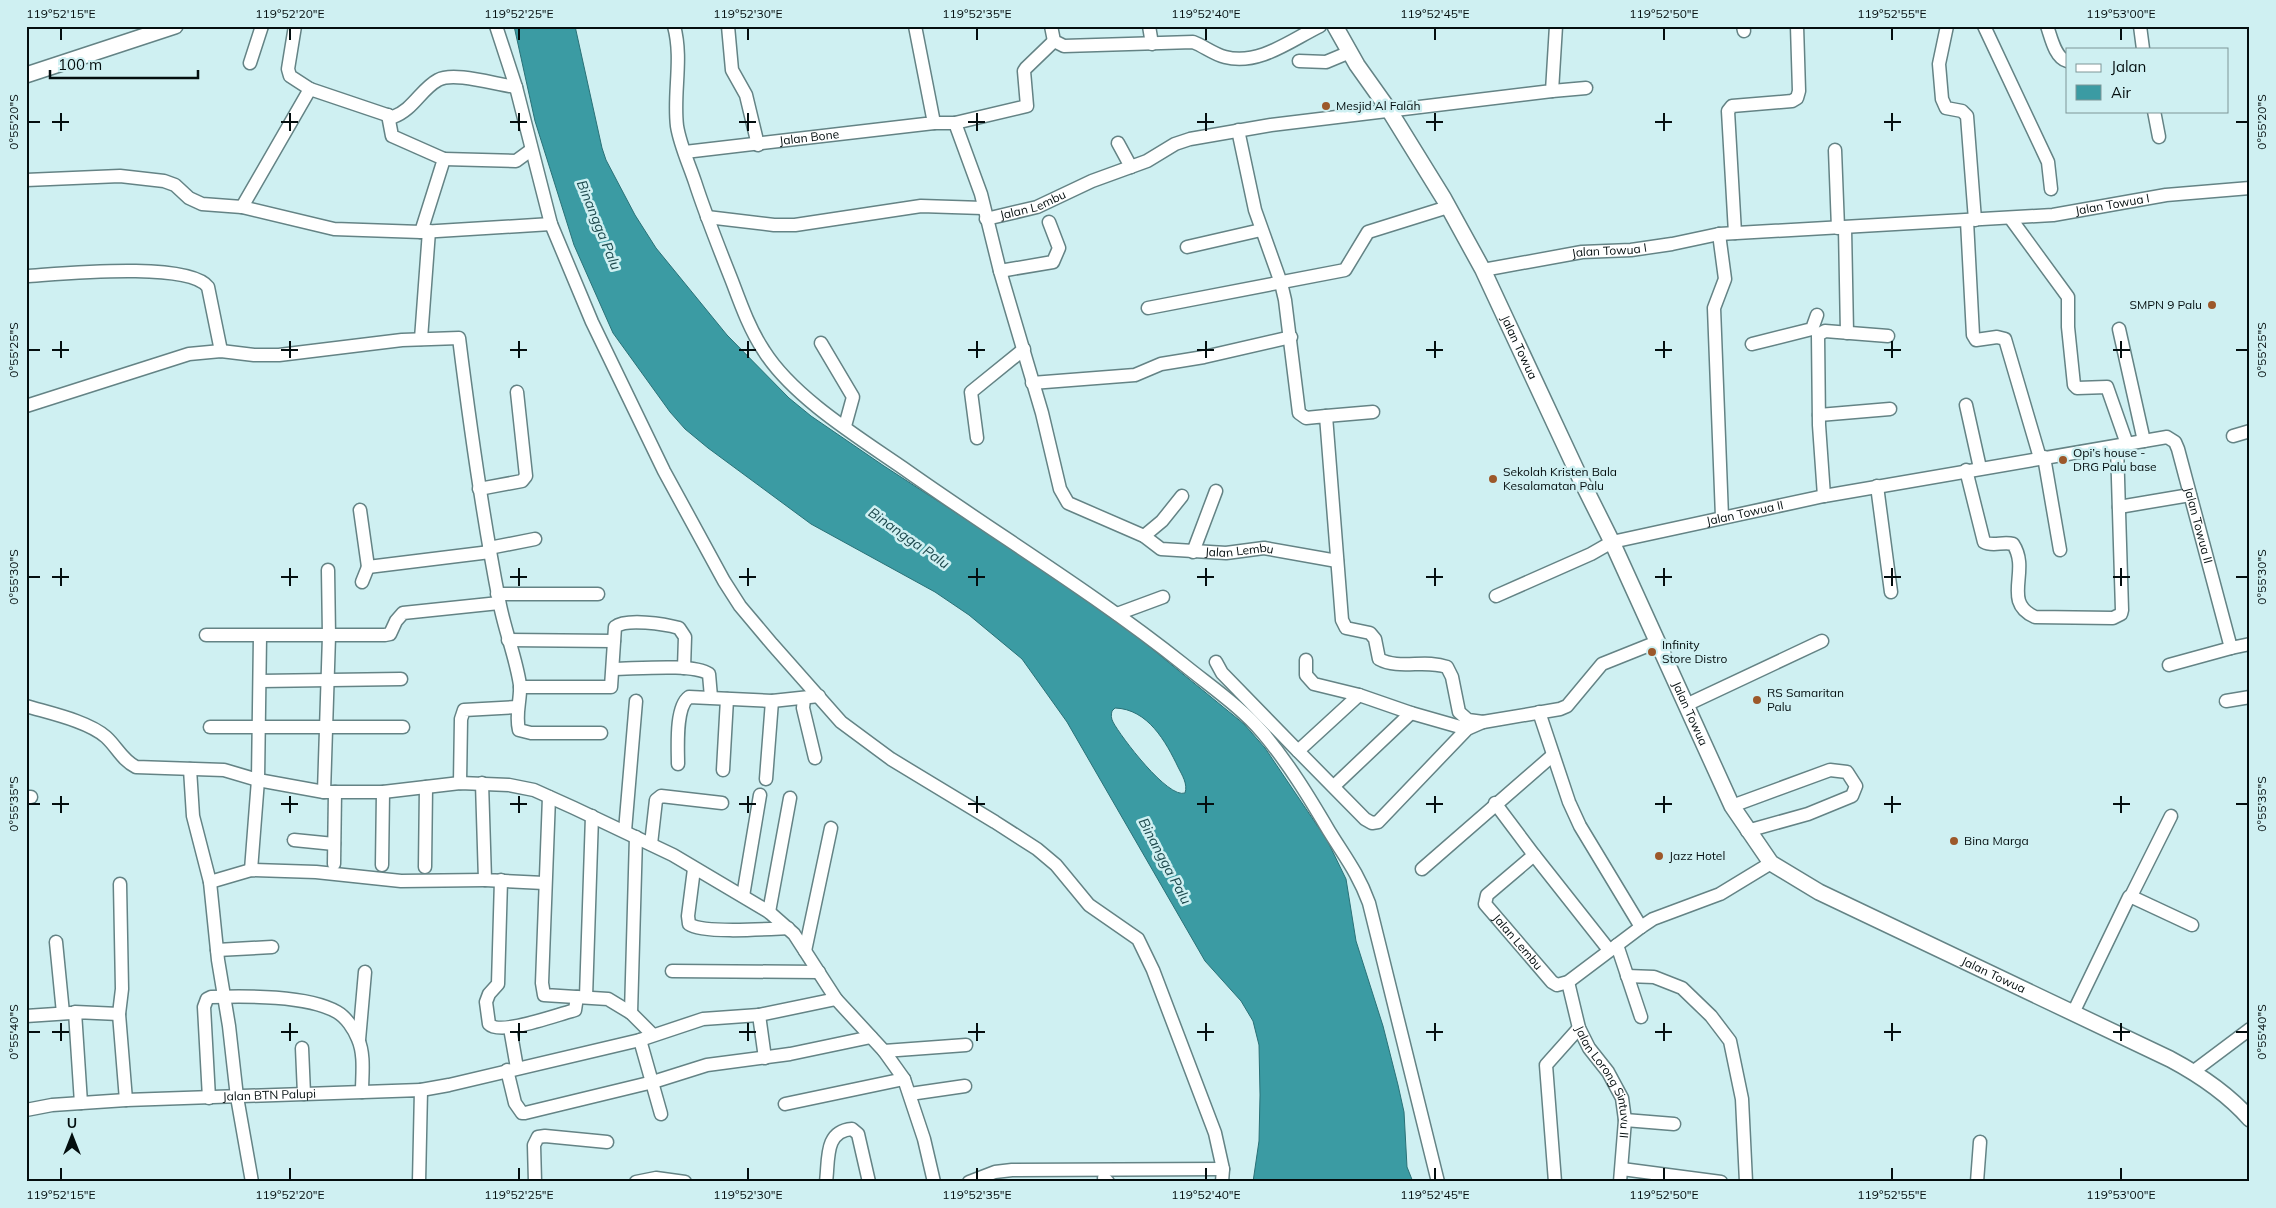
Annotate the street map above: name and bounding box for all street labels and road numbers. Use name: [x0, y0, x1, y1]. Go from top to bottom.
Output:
street label: Jalan Bone: [778, 126, 840, 148]
street label: Jalan Lembu: [998, 186, 1068, 223]
street label: Jalan Towua I: [2074, 190, 2151, 218]
street label: Jalan Towua I: [1570, 240, 1648, 261]
street label: Jalan Towua: [1498, 313, 1541, 382]
street label: Jalan Towua II: [2181, 485, 2216, 565]
street label: Jalan Towua II: [1705, 497, 1785, 528]
street label: Jalan Lembu: [1204, 540, 1275, 560]
street label: Jalan Towua: [1669, 679, 1712, 748]
street label: Jalan Lembu: [1490, 911, 1546, 973]
street label: Jalan Towua: [1959, 953, 2028, 996]
street label: Jalan Lorong Sintuvu II: [1572, 1023, 1633, 1139]
street label: Jalan BTN Palupi: [222, 1086, 316, 1104]

